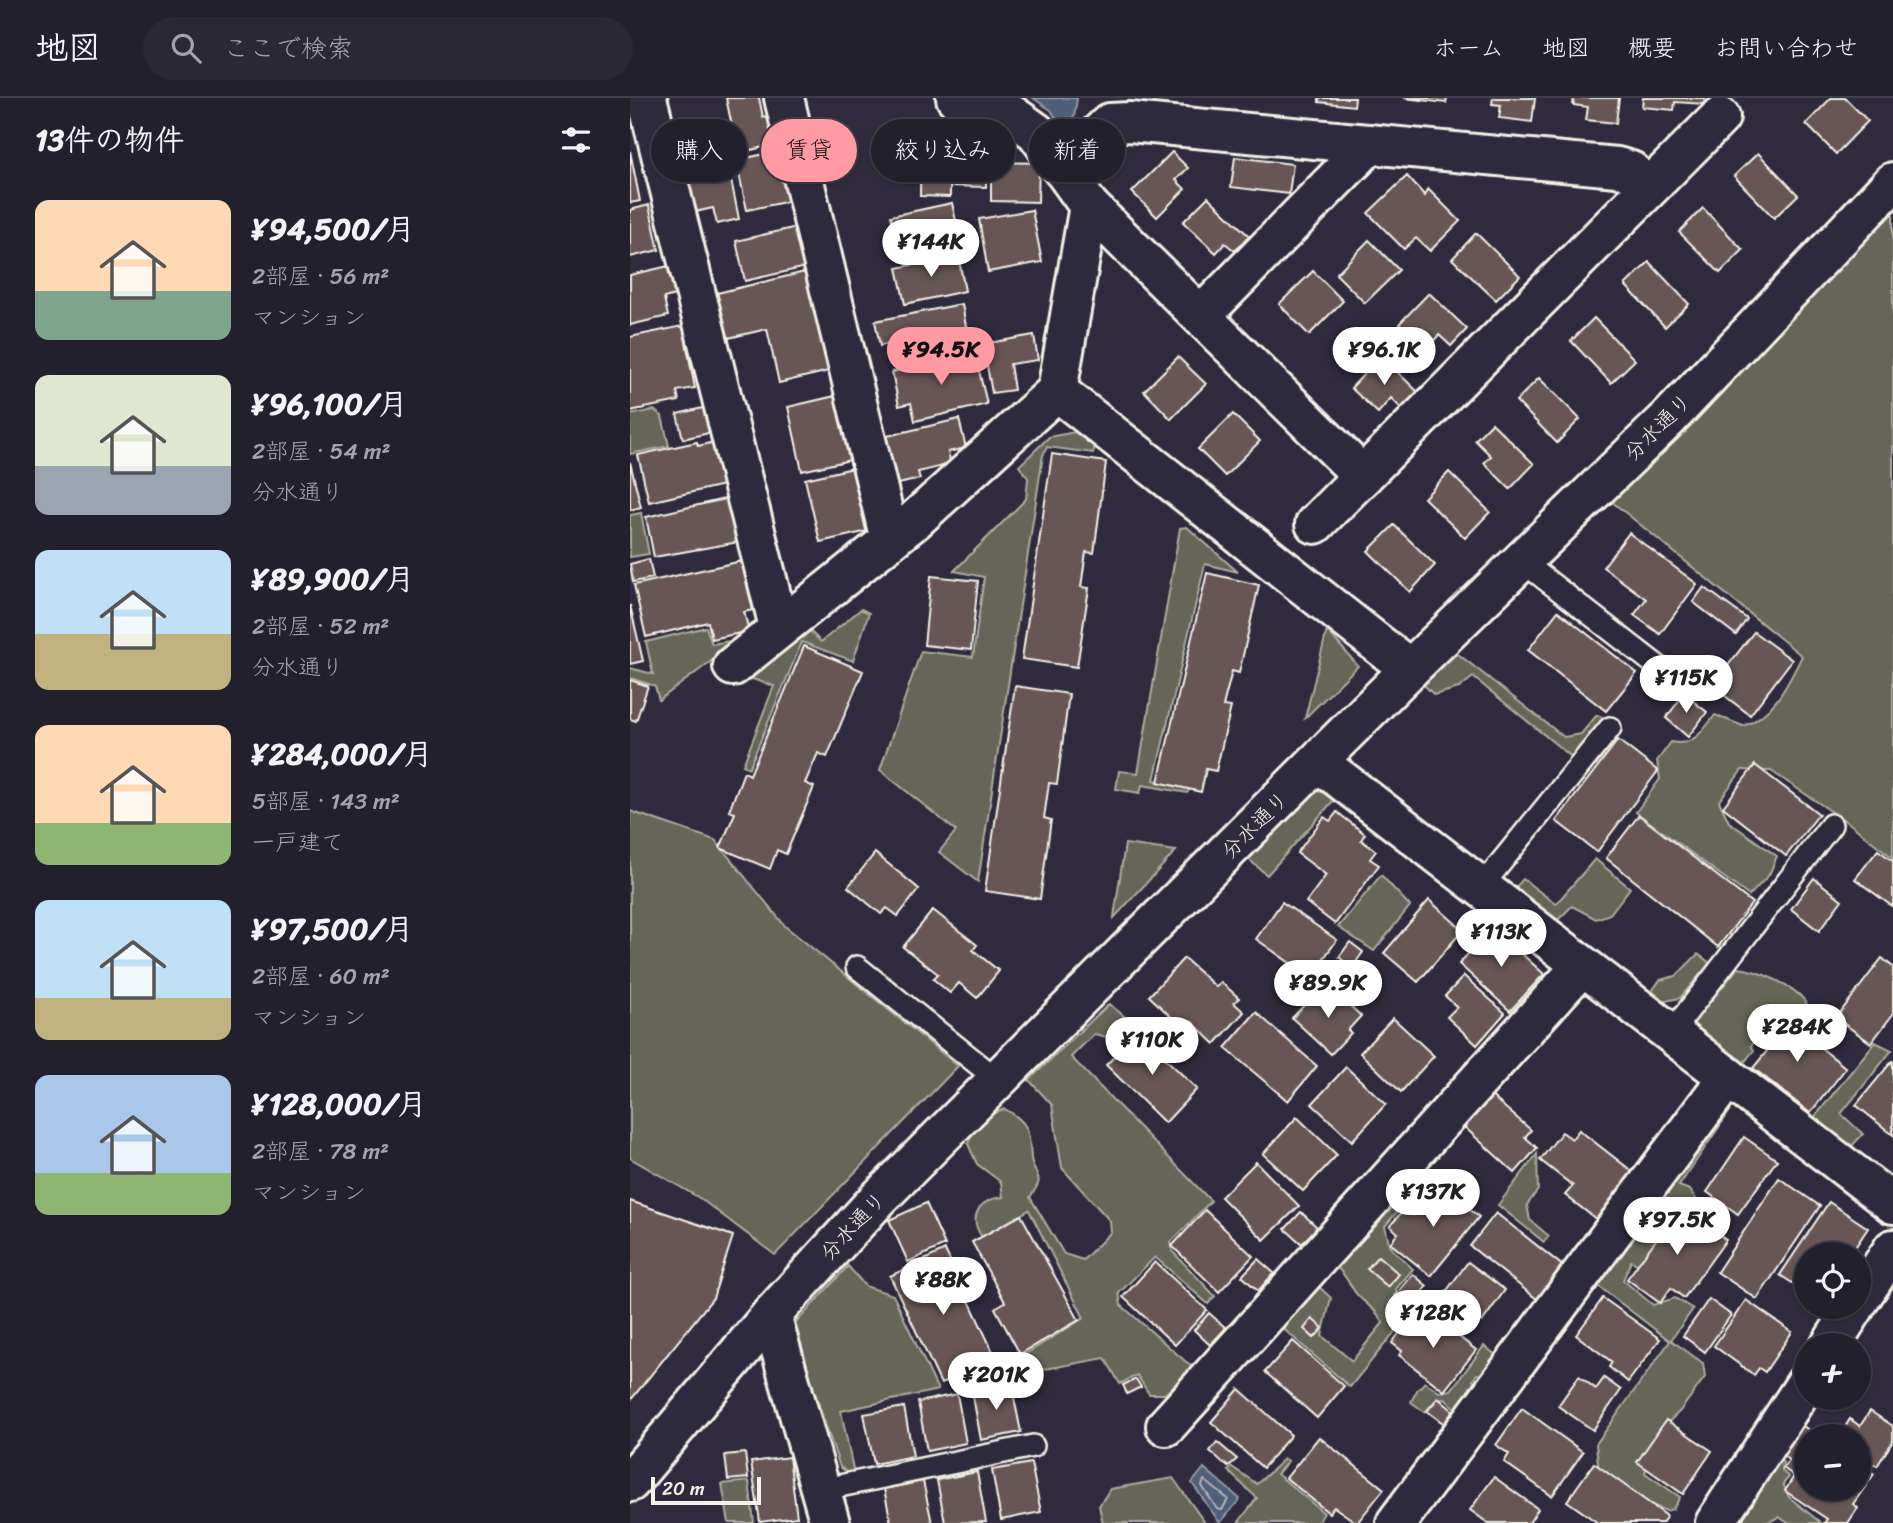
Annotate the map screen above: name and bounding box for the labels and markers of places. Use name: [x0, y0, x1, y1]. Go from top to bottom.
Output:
pin: ¥144K: [882, 220, 980, 279]
pin: ¥94.5K: [884, 328, 998, 387]
pin: ¥96.1K: [1327, 328, 1441, 387]
pin: ¥115K: [1637, 656, 1735, 715]
pin: ¥113K: [1452, 910, 1550, 969]
pin: ¥89.9K: [1271, 960, 1385, 1020]
pin: ¥284K: [1748, 1004, 1846, 1064]
pin: ¥110K: [1103, 1018, 1201, 1077]
pin: ¥137K: [1384, 1170, 1482, 1229]
pin: ¥97.5K: [1620, 1198, 1734, 1257]
pin: ¥88K: [902, 1258, 984, 1317]
pin: ¥128K: [1384, 1290, 1482, 1350]
pin: ¥201K: [947, 1352, 1045, 1412]

